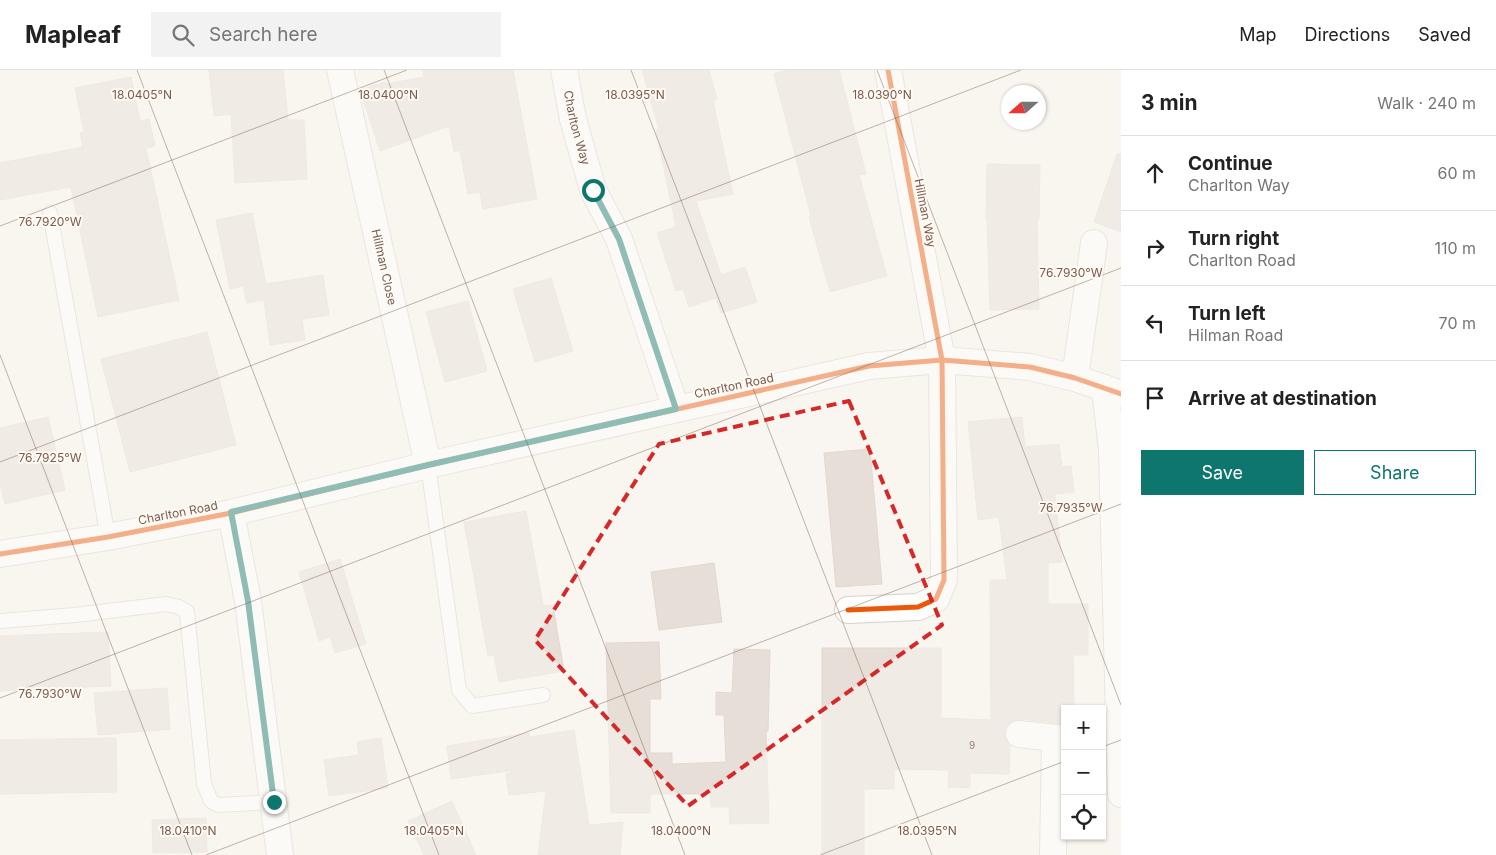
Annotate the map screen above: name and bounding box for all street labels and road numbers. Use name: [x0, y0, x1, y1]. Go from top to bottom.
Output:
street label: Charlton Way: [561, 89, 594, 167]
street label: Hillman Way: [911, 177, 940, 249]
street label: Hillman Close: [369, 228, 400, 307]
street label: Charlton Road: [693, 370, 775, 401]
street label: Charlton Road: [137, 497, 219, 528]

